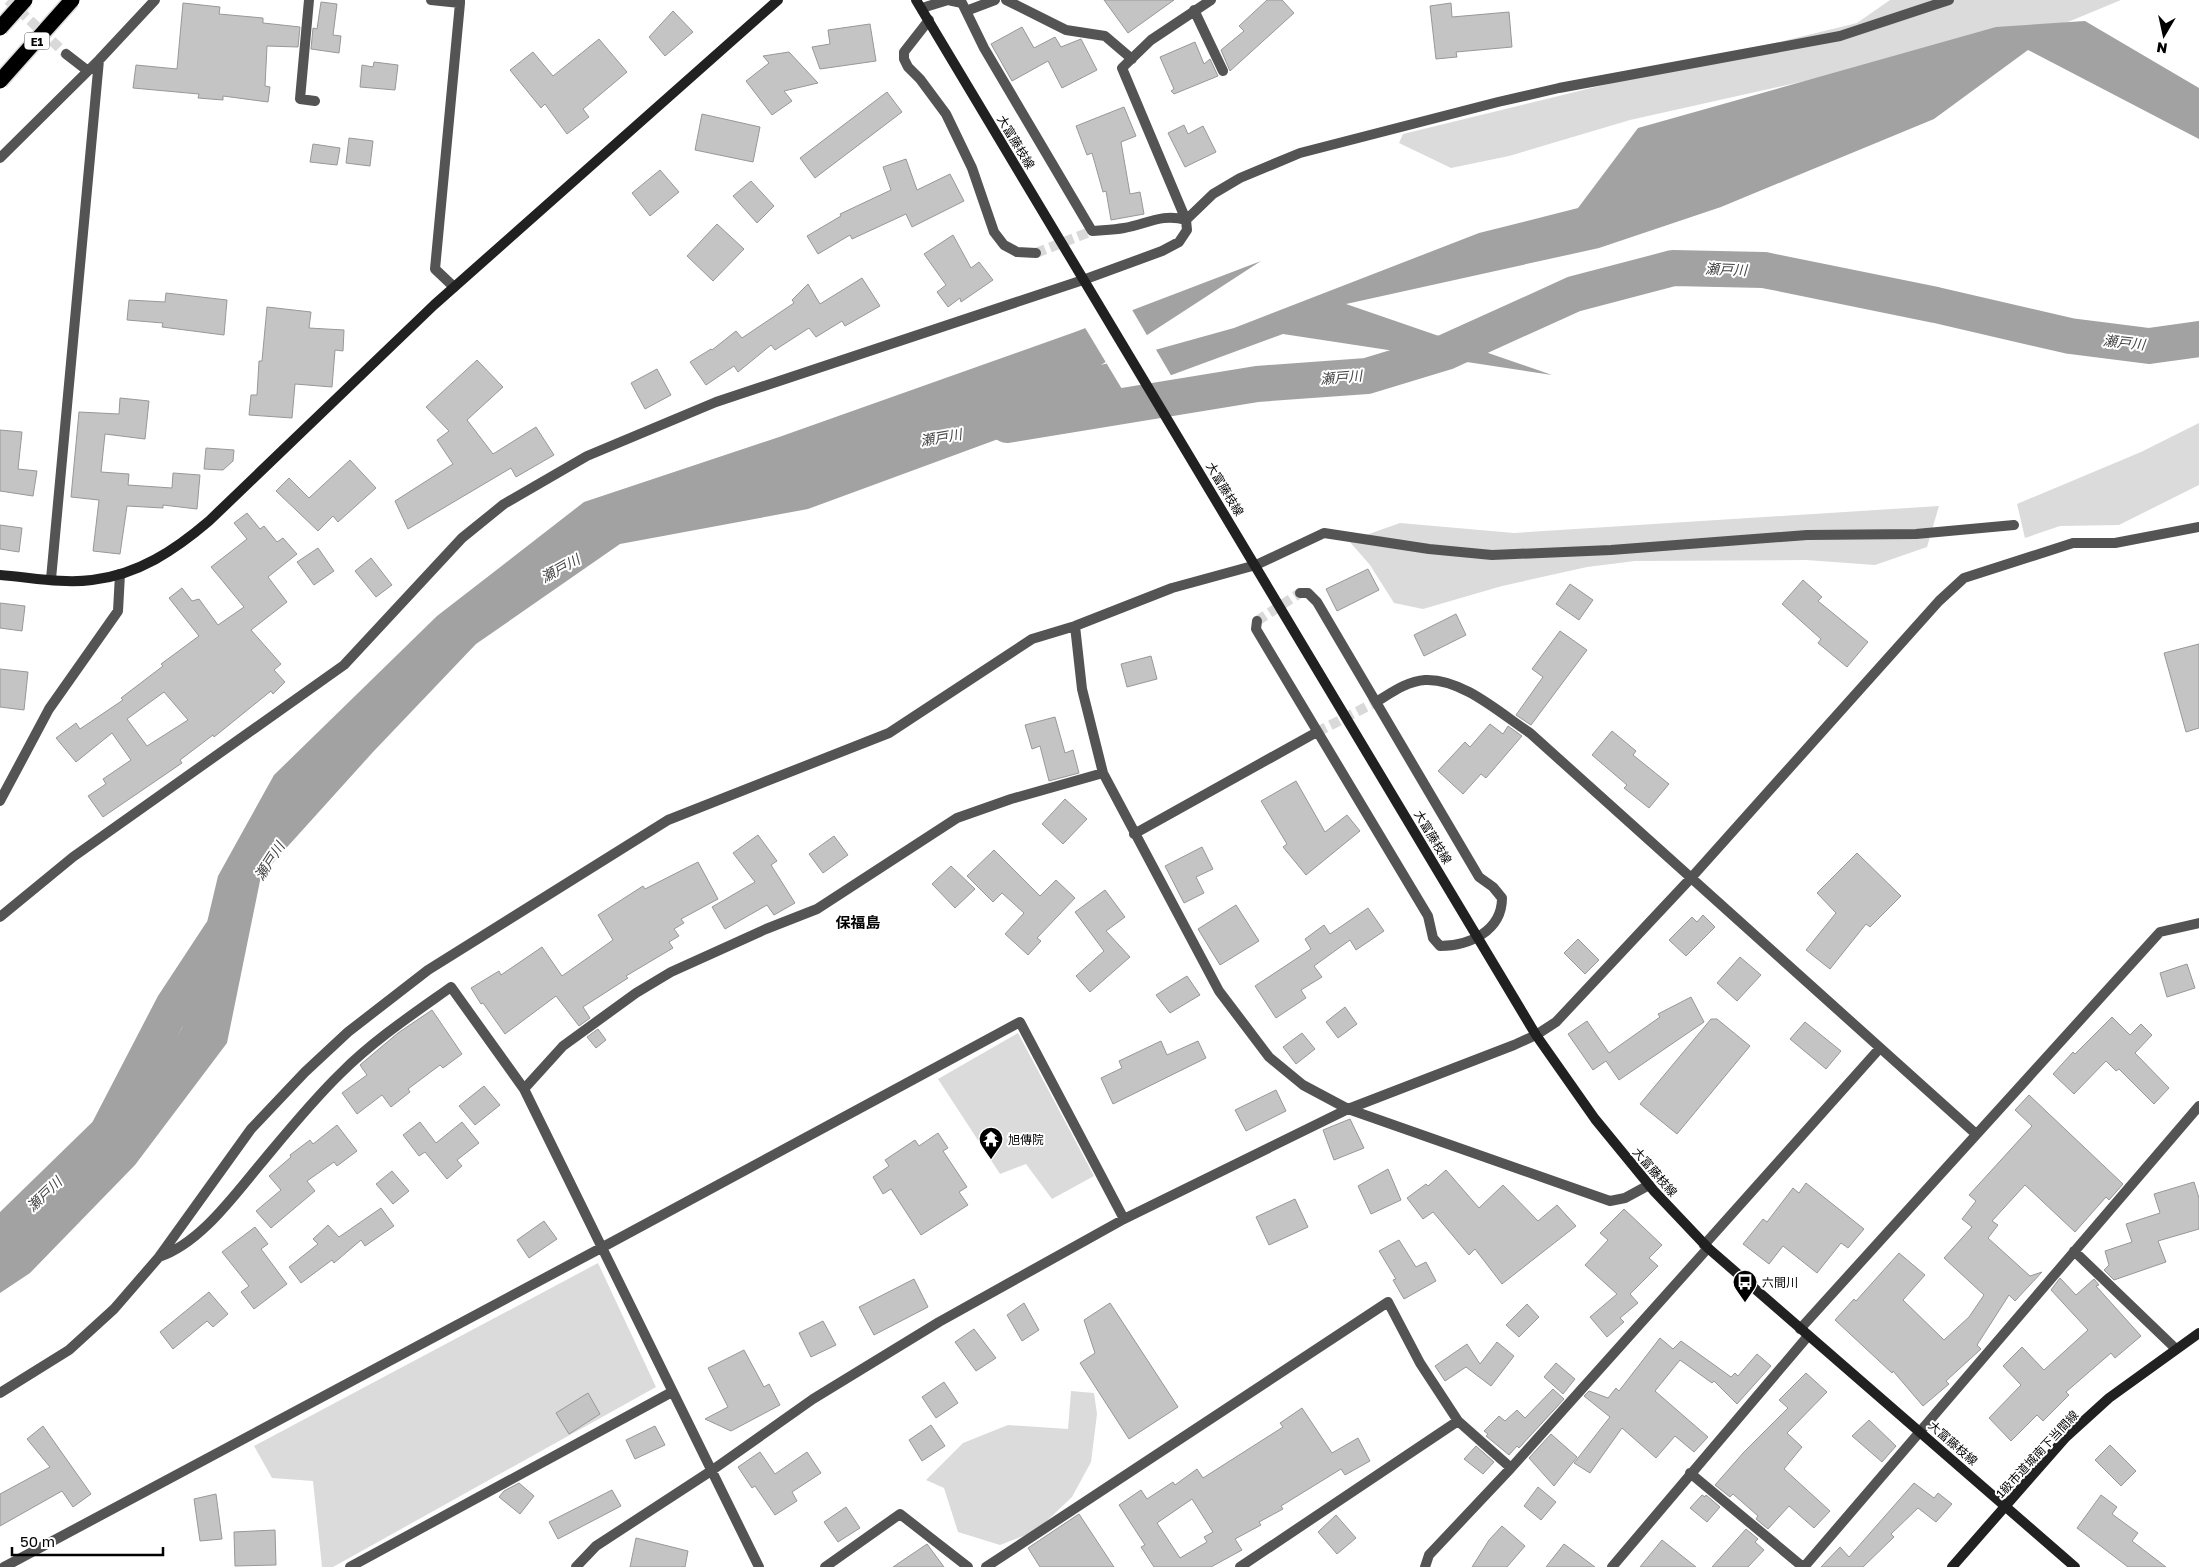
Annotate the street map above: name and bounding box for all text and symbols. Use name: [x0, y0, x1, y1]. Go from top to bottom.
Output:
north arrow: [2139, 10, 2189, 60]
road number: E1: [24, 32, 50, 49]
text: N: [2155, 39, 2168, 58]
street label: 大富藤枝線: [994, 112, 1038, 172]
water label: 瀬戸川: [1705, 260, 1749, 278]
water label: 瀬戸川: [2102, 331, 2148, 353]
water label: 瀬戸川: [1319, 367, 1365, 387]
water label: 瀬戸川: [919, 425, 965, 449]
street label: 大富藤枝線: [1203, 459, 1247, 519]
water label: 瀬戸川: [538, 549, 584, 586]
street label: 大富藤枝線: [1411, 807, 1455, 867]
water label: 瀬戸川: [250, 837, 289, 883]
district label: 保福島: [835, 913, 881, 931]
temple icon: 旭傳院: [978, 1126, 1004, 1160]
place label: 旭傳院: [1008, 1132, 1044, 1147]
street label: 大富藤枝線: [1630, 1144, 1680, 1200]
water label: 瀬戸川: [23, 1172, 66, 1215]
bus stop icon: 六間川: [1732, 1269, 1758, 1303]
place label: 六間川: [1762, 1275, 1798, 1290]
street label: 1級市道城南下当間線: [1993, 1407, 2081, 1501]
street label: 大富藤枝線: [1925, 1418, 1981, 1468]
scale bar: [12, 1524, 164, 1556]
text: 50 m: [20, 1532, 55, 1550]

